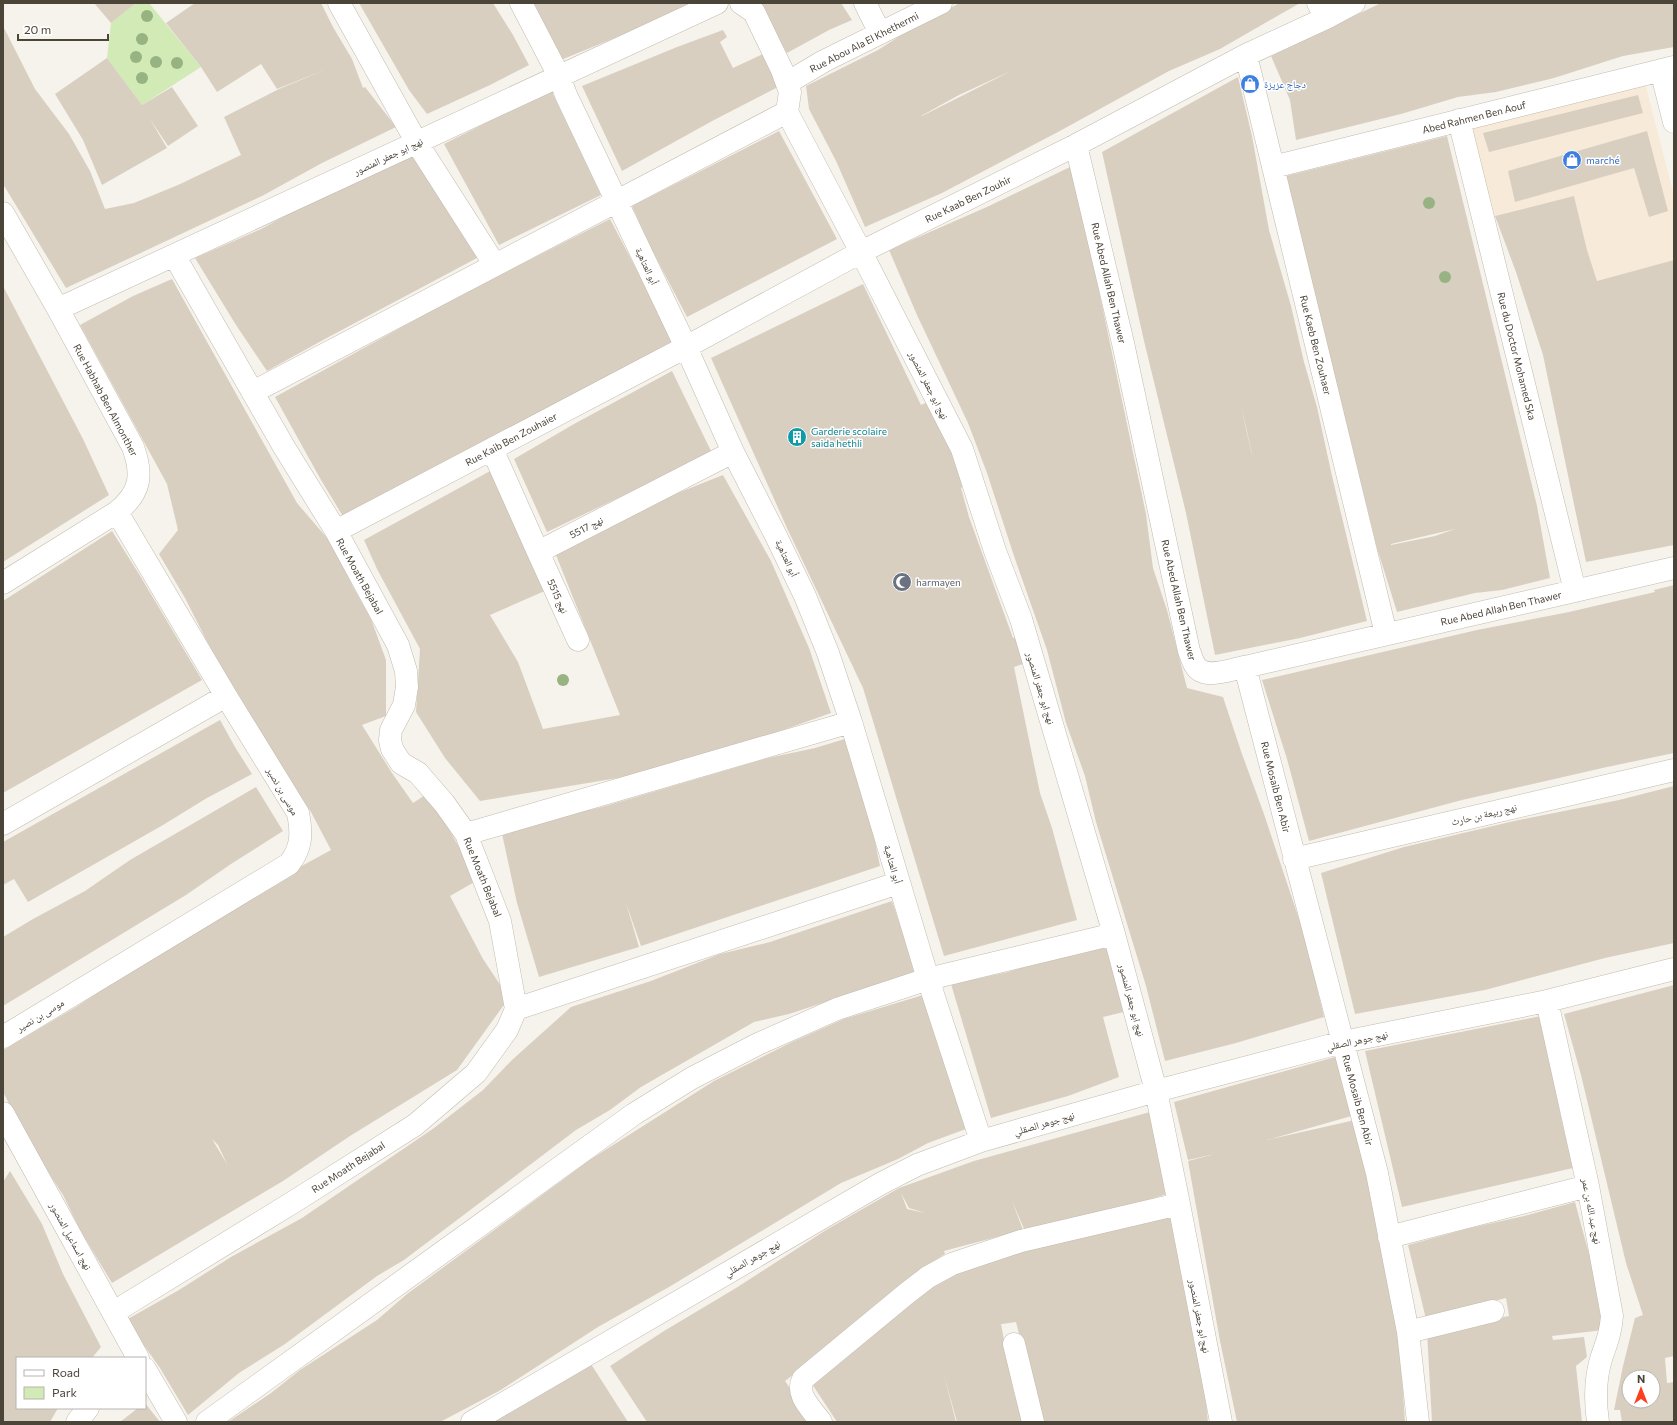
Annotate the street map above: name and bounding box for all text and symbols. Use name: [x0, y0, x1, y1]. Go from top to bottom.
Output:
street label: Rue Abou Ala El Khethermi: [807, 9, 921, 75]
scale bar: [18, 16, 108, 42]
text: 20 m: [24, 22, 51, 36]
shop icon: دجاج عزيزة: [1239, 73, 1261, 95]
place label: دجاج عزيزة: [1264, 78, 1306, 91]
street label: Abed Rahmen Ben Aouf: [1421, 98, 1527, 136]
street label: نهج ابو جعفر المنصور: [351, 135, 425, 179]
shop icon: marché: [1561, 149, 1583, 171]
place label: marché: [1586, 154, 1620, 166]
street label: Rue Kaab Ben Zouhir: [923, 173, 1013, 225]
street label: Rue Abed Allah Ben Thawer: [1089, 221, 1129, 345]
street label: أبو العتاهية: [633, 245, 661, 287]
street label: Rue du Doctor Mohamed Ska: [1495, 291, 1539, 421]
street label: Rue Kaeb Ben Zouhaer: [1298, 294, 1334, 396]
street label: Rue Habhab Ben Almonther: [71, 342, 141, 458]
street label: نهج ابو جعفر المنصور: [905, 348, 951, 422]
street label: Rue Kaib Ben Zouhaier: [463, 410, 559, 468]
place label: Garderie scolaire saida hethli: [811, 425, 887, 449]
building icon: Garderie scolaire saida hethli: [786, 426, 808, 448]
street label: نهج 5517: [567, 513, 606, 541]
street label: Rue Moath Bejabal: [334, 536, 386, 616]
street label: أبو العتاهية: [773, 537, 801, 579]
street label: Rue Abed Allah Ben Thawer: [1159, 538, 1199, 662]
mosque icon: harmayen: [891, 571, 913, 593]
place label: harmayen: [916, 576, 961, 588]
street label: نهج 5515: [544, 577, 571, 616]
street label: Rue Abed Allah Ben Thawer: [1439, 588, 1563, 628]
street label: نهج ابو جعفر المنصور: [1023, 649, 1058, 726]
street label: Rue Mosaib Ben Abir: [1259, 740, 1293, 834]
street label: موسى بن نصير: [263, 764, 302, 818]
street label: نهج ربيعة بن حارث: [1450, 801, 1518, 828]
street label: Rue Moath Bejabal: [461, 835, 505, 919]
street label: أبو العتاهية: [881, 843, 904, 885]
street label: نهج ابو جعفر المنصور: [1115, 961, 1148, 1038]
street label: موسى بن نصير: [13, 996, 67, 1035]
street label: نهج جوهر الصقلي: [1325, 1028, 1390, 1055]
street label: Rue Mosaib Ben Abir: [1340, 1053, 1376, 1147]
street label: نهج جوهر الصقلي: [1012, 1109, 1077, 1140]
street label: Rue Moath Bejabal: [309, 1139, 387, 1195]
street label: نهج عبد الله بن عمر: [1579, 1176, 1604, 1245]
street label: نهج اسماعيل المنصور: [46, 1199, 95, 1272]
street label: نهج جوهر الصقلي: [722, 1237, 784, 1281]
street label: نهج ابو جعفر المنصور: [1186, 1277, 1213, 1354]
legend: [16, 1357, 146, 1409]
text: Road: [52, 1365, 80, 1379]
north arrow: [1621, 1369, 1661, 1409]
text: N: [1637, 1372, 1645, 1385]
text: Park: [52, 1385, 78, 1399]

